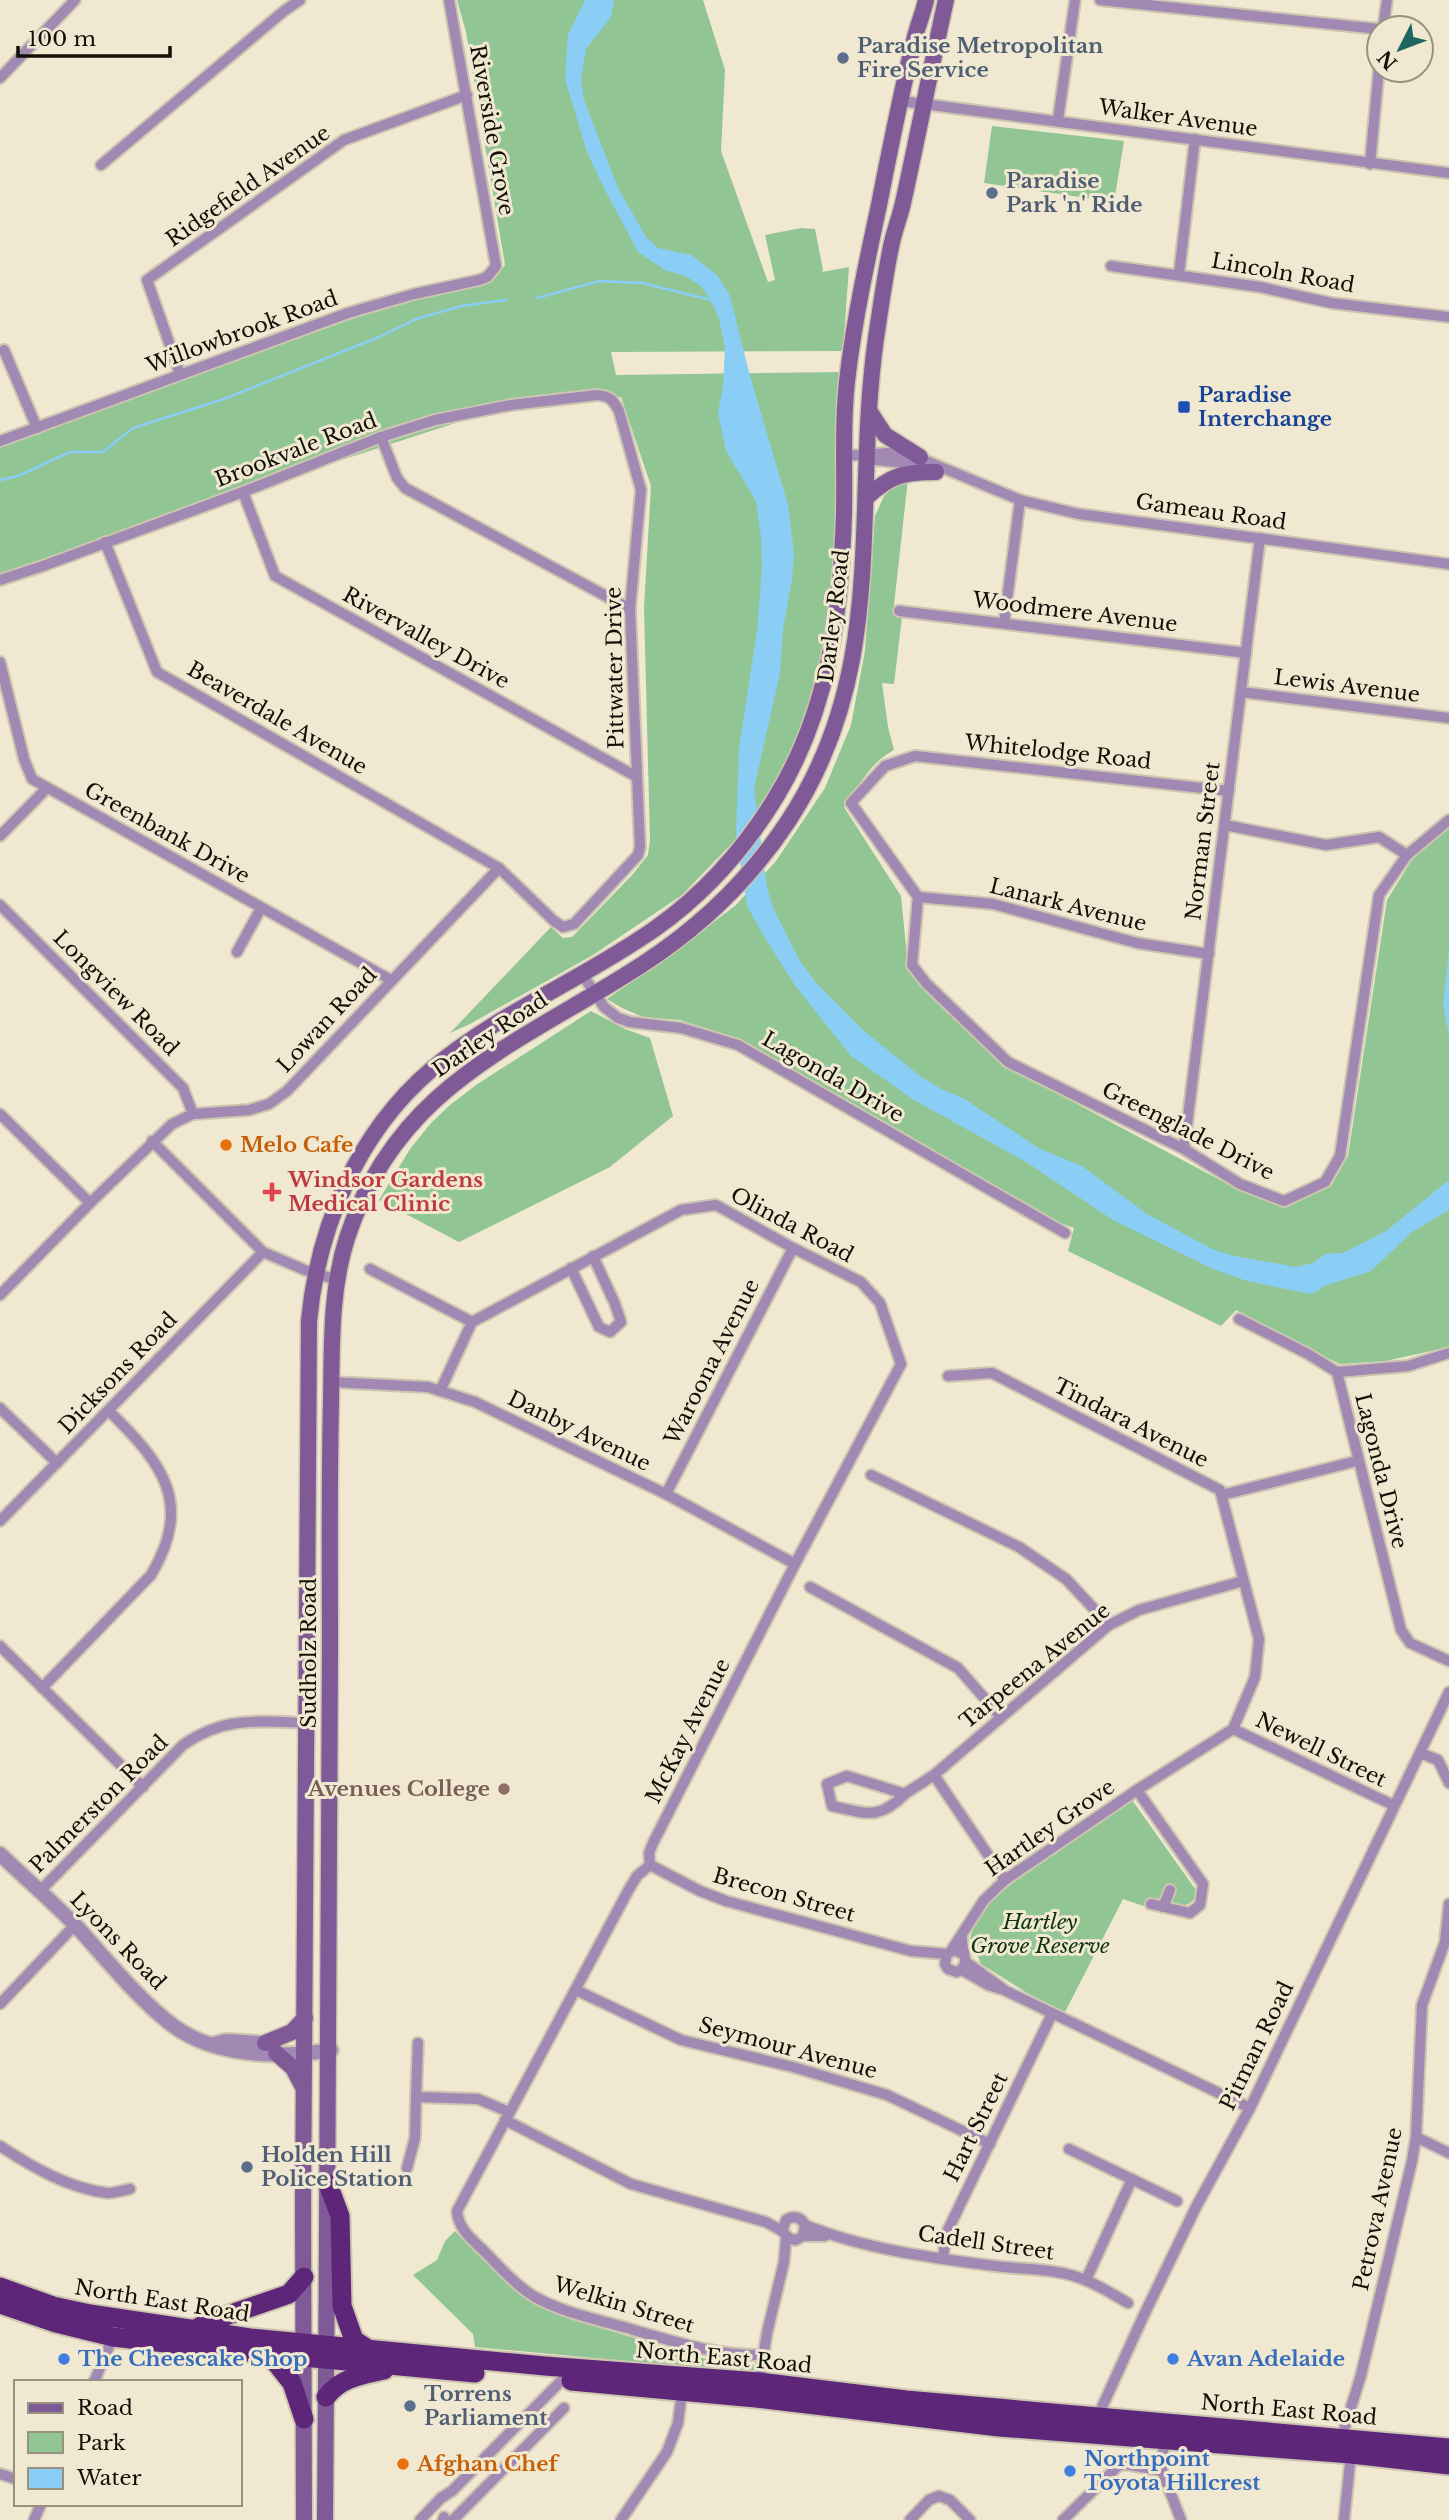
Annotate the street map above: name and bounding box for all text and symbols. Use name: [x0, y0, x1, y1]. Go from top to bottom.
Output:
scale bar: [18, 14, 170, 58]
north arrow: [1365, 14, 1435, 84]
text: 100 m: [28, 26, 96, 52]
place label: Paradise Metropolitan Fire Service: [857, 33, 1103, 83]
street label: Riverside Grove: [464, 43, 520, 217]
text: N: [1373, 46, 1402, 74]
marker: Paradise Metropolitan Fire Service: [835, 50, 851, 66]
street label: Walker Avenue: [1096, 94, 1259, 142]
street label: Ridgefield Avenue: [161, 120, 335, 252]
place label: Paradise Park 'n' Ride: [1006, 168, 1143, 218]
marker: Paradise Park 'n' Ride: [984, 185, 1000, 201]
street label: Lincoln Road: [1209, 248, 1357, 298]
street label: Willowbrook Road: [142, 285, 341, 379]
place label: Paradise Interchange: [1198, 382, 1332, 432]
marker: Paradise Interchange: [1176, 399, 1192, 415]
street label: Brookvale Road: [211, 407, 381, 493]
street label: Gameau Road: [1134, 489, 1288, 535]
street label: Darley Road: [813, 548, 855, 684]
street label: Rivervalley Drive: [338, 581, 514, 695]
street label: Woodmere Avenue: [970, 586, 1179, 637]
street label: Pittwater Drive: [601, 587, 629, 749]
street label: Beaverdale Avenue: [182, 656, 372, 780]
street label: Lewis Avenue: [1273, 664, 1421, 708]
street label: Whitelodge Road: [962, 729, 1153, 775]
street label: Norman Street: [1180, 760, 1226, 922]
street label: Greenbank Drive: [80, 777, 254, 889]
street label: Lanark Avenue: [987, 873, 1149, 937]
street label: Longview Road: [48, 925, 184, 1061]
street label: Lowan Road: [272, 962, 382, 1078]
street label: Darley Road: [427, 987, 553, 1083]
street label: Lagonda Drive: [758, 1026, 908, 1128]
street label: Greenglade Drive: [1098, 1076, 1278, 1186]
place label: Melo Cafe: [240, 1132, 353, 1158]
marker: Melo Cafe: [218, 1137, 234, 1153]
place label: Windsor Gardens Medical Clinic: [287, 1167, 483, 1217]
marker: Windsor Gardens Medical Clinic: [262, 1182, 282, 1202]
street label: Olinda Road: [726, 1182, 858, 1268]
street label: Waroona Avenue: [658, 1275, 765, 1450]
street label: Dicksons Road: [53, 1307, 183, 1439]
street label: Tindara Avenue: [1049, 1373, 1213, 1473]
street label: Danby Avenue: [503, 1385, 655, 1477]
street label: Lagonda Drive: [1349, 1391, 1413, 1551]
street label: Sudholz Road: [296, 1578, 322, 1728]
street label: Tarpeena Avenue: [955, 1597, 1115, 1735]
street label: McKay Avenue: [640, 1654, 736, 1808]
street label: Newell Street: [1251, 1707, 1391, 1793]
street label: Palmerston Road: [24, 1729, 174, 1879]
street label: Hartley Grove: [980, 1774, 1120, 1882]
place label: Avenues College: [307, 1776, 490, 1802]
marker: Avenues College: [496, 1781, 512, 1797]
street label: Brecon Street: [710, 1862, 858, 1928]
street label: Lyons Road: [65, 1887, 171, 1995]
park label: Hartley Grove Reserve: [970, 1909, 1110, 1959]
street label: Pitman Road: [1215, 1977, 1299, 2115]
street label: Seymour Avenue: [696, 2012, 880, 2084]
street label: Hart Street: [938, 2068, 1014, 2186]
street label: Petrova Avenue: [1348, 2125, 1408, 2293]
place label: Holden Hill Police Station: [261, 2142, 413, 2192]
marker: Holden Hill Police Station: [239, 2159, 255, 2175]
street label: Cadell Street: [916, 2221, 1056, 2265]
street label: Welkin Street: [550, 2271, 698, 2339]
street label: North East Road: [73, 2274, 251, 2328]
street label: North East Road: [635, 2337, 813, 2379]
place label: The Cheescake Shop: [78, 2346, 307, 2372]
place label: Avan Adelaide: [1186, 2346, 1345, 2372]
marker: The Cheescake Shop: [56, 2351, 72, 2367]
marker: Avan Adelaide: [1165, 2351, 1181, 2367]
legend: [14, 2380, 242, 2506]
place label: Torrens Parliament: [424, 2381, 547, 2431]
street label: North East Road: [1200, 2389, 1378, 2431]
text: Road: [77, 2395, 133, 2421]
marker: Torrens Parliament: [402, 2398, 418, 2414]
text: Park: [77, 2430, 126, 2456]
place label: Northpoint Toyota Hillcrest: [1084, 2446, 1260, 2496]
place label: Afghan Chef: [416, 2451, 560, 2477]
marker: Afghan Chef: [395, 2456, 411, 2472]
marker: Northpoint Toyota Hillcrest: [1062, 2463, 1078, 2479]
text: Water: [76, 2465, 141, 2491]

